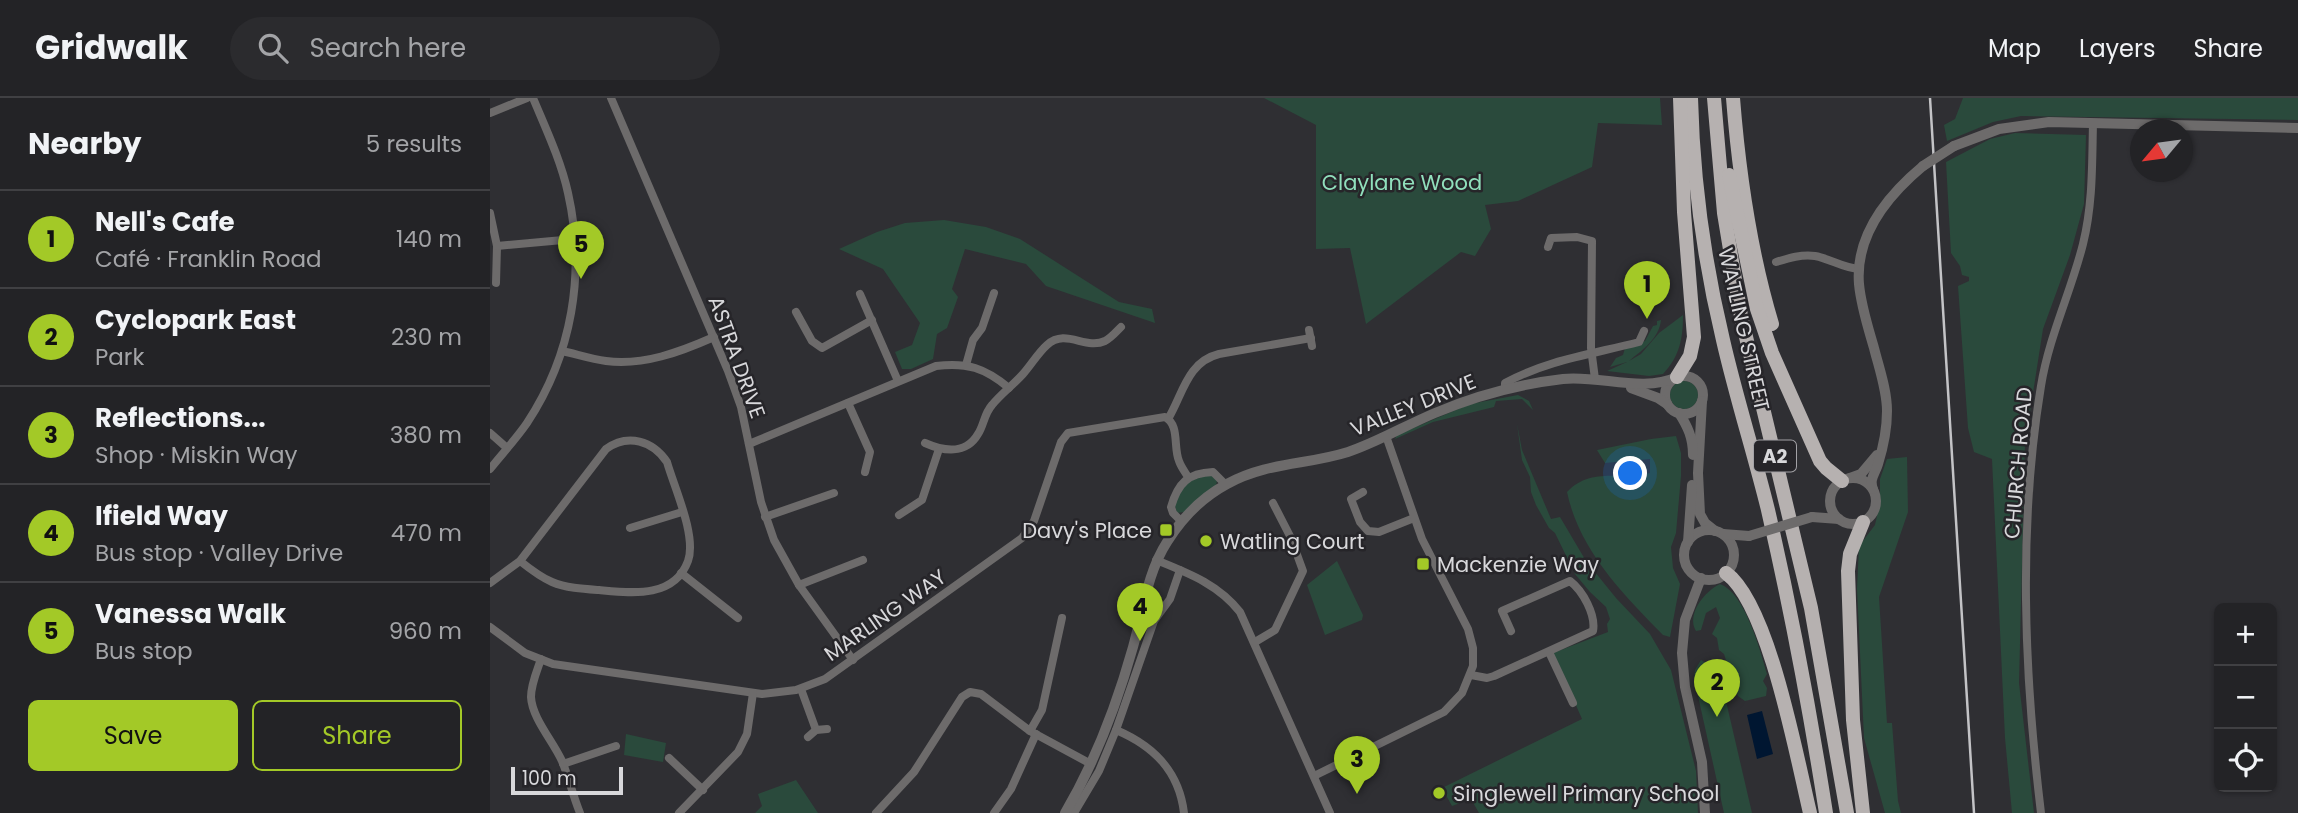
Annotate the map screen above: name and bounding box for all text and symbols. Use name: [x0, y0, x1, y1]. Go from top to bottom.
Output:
search box: [230, 17, 720, 80]
text: Gridwalk: [35, 24, 188, 71]
icon: search: [254, 29, 292, 67]
text: Search here: [310, 30, 466, 66]
text: Map: [1988, 32, 2041, 65]
text: Layers: [2079, 32, 2155, 65]
text: Share: [2193, 32, 2263, 65]
north arrow: [2130, 119, 2193, 182]
text: Nearby: [28, 122, 142, 165]
text: 5 results: [366, 128, 462, 160]
park label: Claylane Wood: [1322, 168, 1482, 197]
text: Nell's Cafe: [95, 204, 235, 240]
pin: 5: [558, 221, 604, 279]
text: 1: [47, 223, 55, 255]
text: 140 m: [396, 223, 462, 255]
text: Café · Franklin Road: [95, 243, 322, 275]
street label: WATLING STREET: [1711, 245, 1777, 413]
pin: 1: [1624, 261, 1670, 319]
street label: ASTRA DRIVE: [701, 292, 773, 422]
text: Cyclopark East: [95, 302, 296, 338]
text: 2: [44, 321, 58, 353]
text: 230 m: [391, 321, 462, 353]
text: Park: [95, 341, 144, 373]
street label: VALLEY DRIVE: [1346, 367, 1480, 443]
street label: CHURCH ROAD: [1997, 386, 2039, 540]
text: Reflections...: [95, 400, 266, 436]
text: 3: [44, 419, 58, 451]
text: 380 m: [390, 419, 462, 451]
text: Shop · Miskin Way: [95, 439, 297, 471]
road number: A2: [1754, 440, 1796, 472]
your location: [1613, 456, 1647, 490]
text: Ifield Way: [95, 498, 228, 534]
place label: Davy's Place: [1022, 516, 1152, 545]
text: 4: [43, 517, 59, 549]
text: 470 m: [391, 517, 462, 549]
marker: Davy's Place: [1158, 522, 1174, 538]
place label: Watling Court: [1220, 527, 1364, 556]
marker: Watling Court: [1198, 533, 1214, 549]
text: Bus stop · Valley Drive: [95, 537, 343, 569]
place label: Mackenzie Way: [1437, 550, 1599, 579]
marker: Mackenzie Way: [1415, 556, 1431, 572]
street label: MARLING WAY: [818, 562, 952, 668]
pin: 4: [1117, 583, 1163, 641]
text: Vanessa Walk: [95, 596, 286, 632]
map controls: [2214, 603, 2277, 792]
button: +: [2214, 603, 2277, 666]
text: 5: [44, 615, 58, 647]
text: 960 m: [389, 615, 462, 647]
text: Bus stop: [95, 635, 193, 667]
pin: 2: [1694, 659, 1740, 717]
button: −: [2214, 666, 2277, 729]
button: Save: [28, 700, 238, 771]
button: Share: [252, 700, 462, 771]
button: locate: [2214, 729, 2277, 792]
pin: 3: [1334, 736, 1380, 794]
scale bar: [511, 764, 623, 796]
text: 100 m: [522, 765, 577, 792]
place label: Singlewell Primary School: [1453, 779, 1719, 808]
marker: Singlewell Primary School: [1431, 785, 1447, 801]

